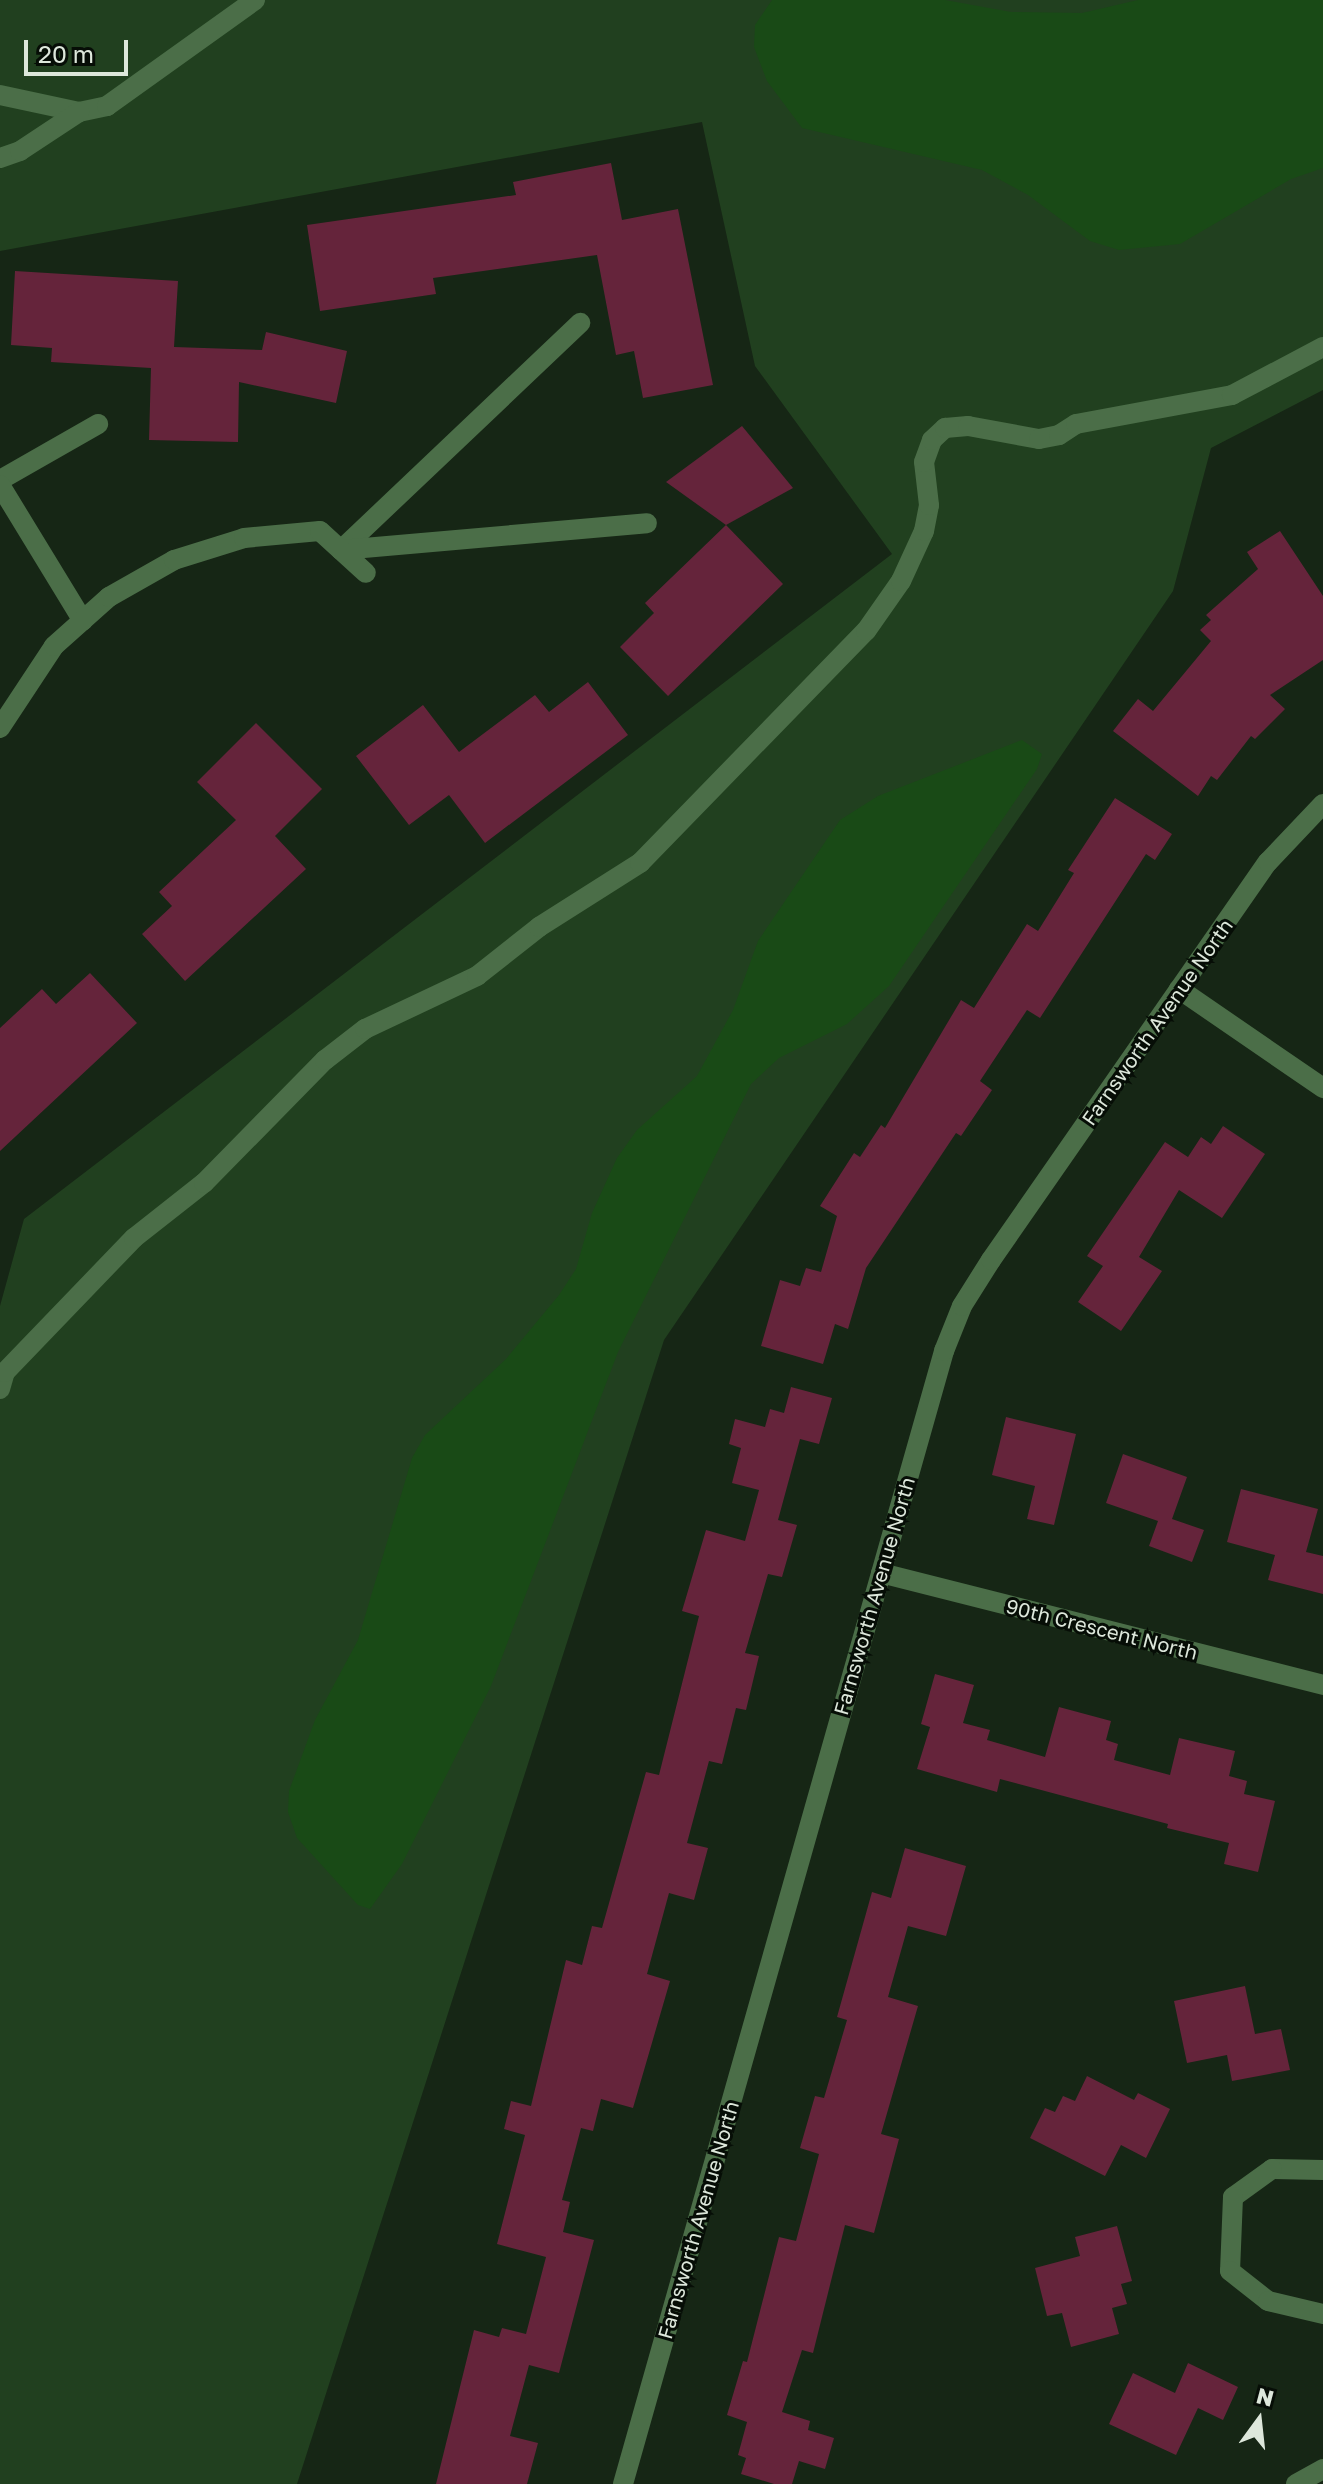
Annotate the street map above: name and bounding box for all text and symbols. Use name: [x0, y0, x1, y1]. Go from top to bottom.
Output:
scale bar: [28, 24, 132, 74]
text: 20 m: [38, 39, 94, 68]
street label: Farnsworth Avenue North: [1077, 914, 1237, 1130]
street label: Farnsworth Avenue North: [829, 1474, 919, 1718]
street label: 90th Crescent North: [1004, 1594, 1200, 1664]
street label: Farnsworth Avenue North: [653, 2098, 743, 2342]
north arrow: [1219, 2380, 1299, 2460]
text: N: [1254, 2381, 1277, 2412]

